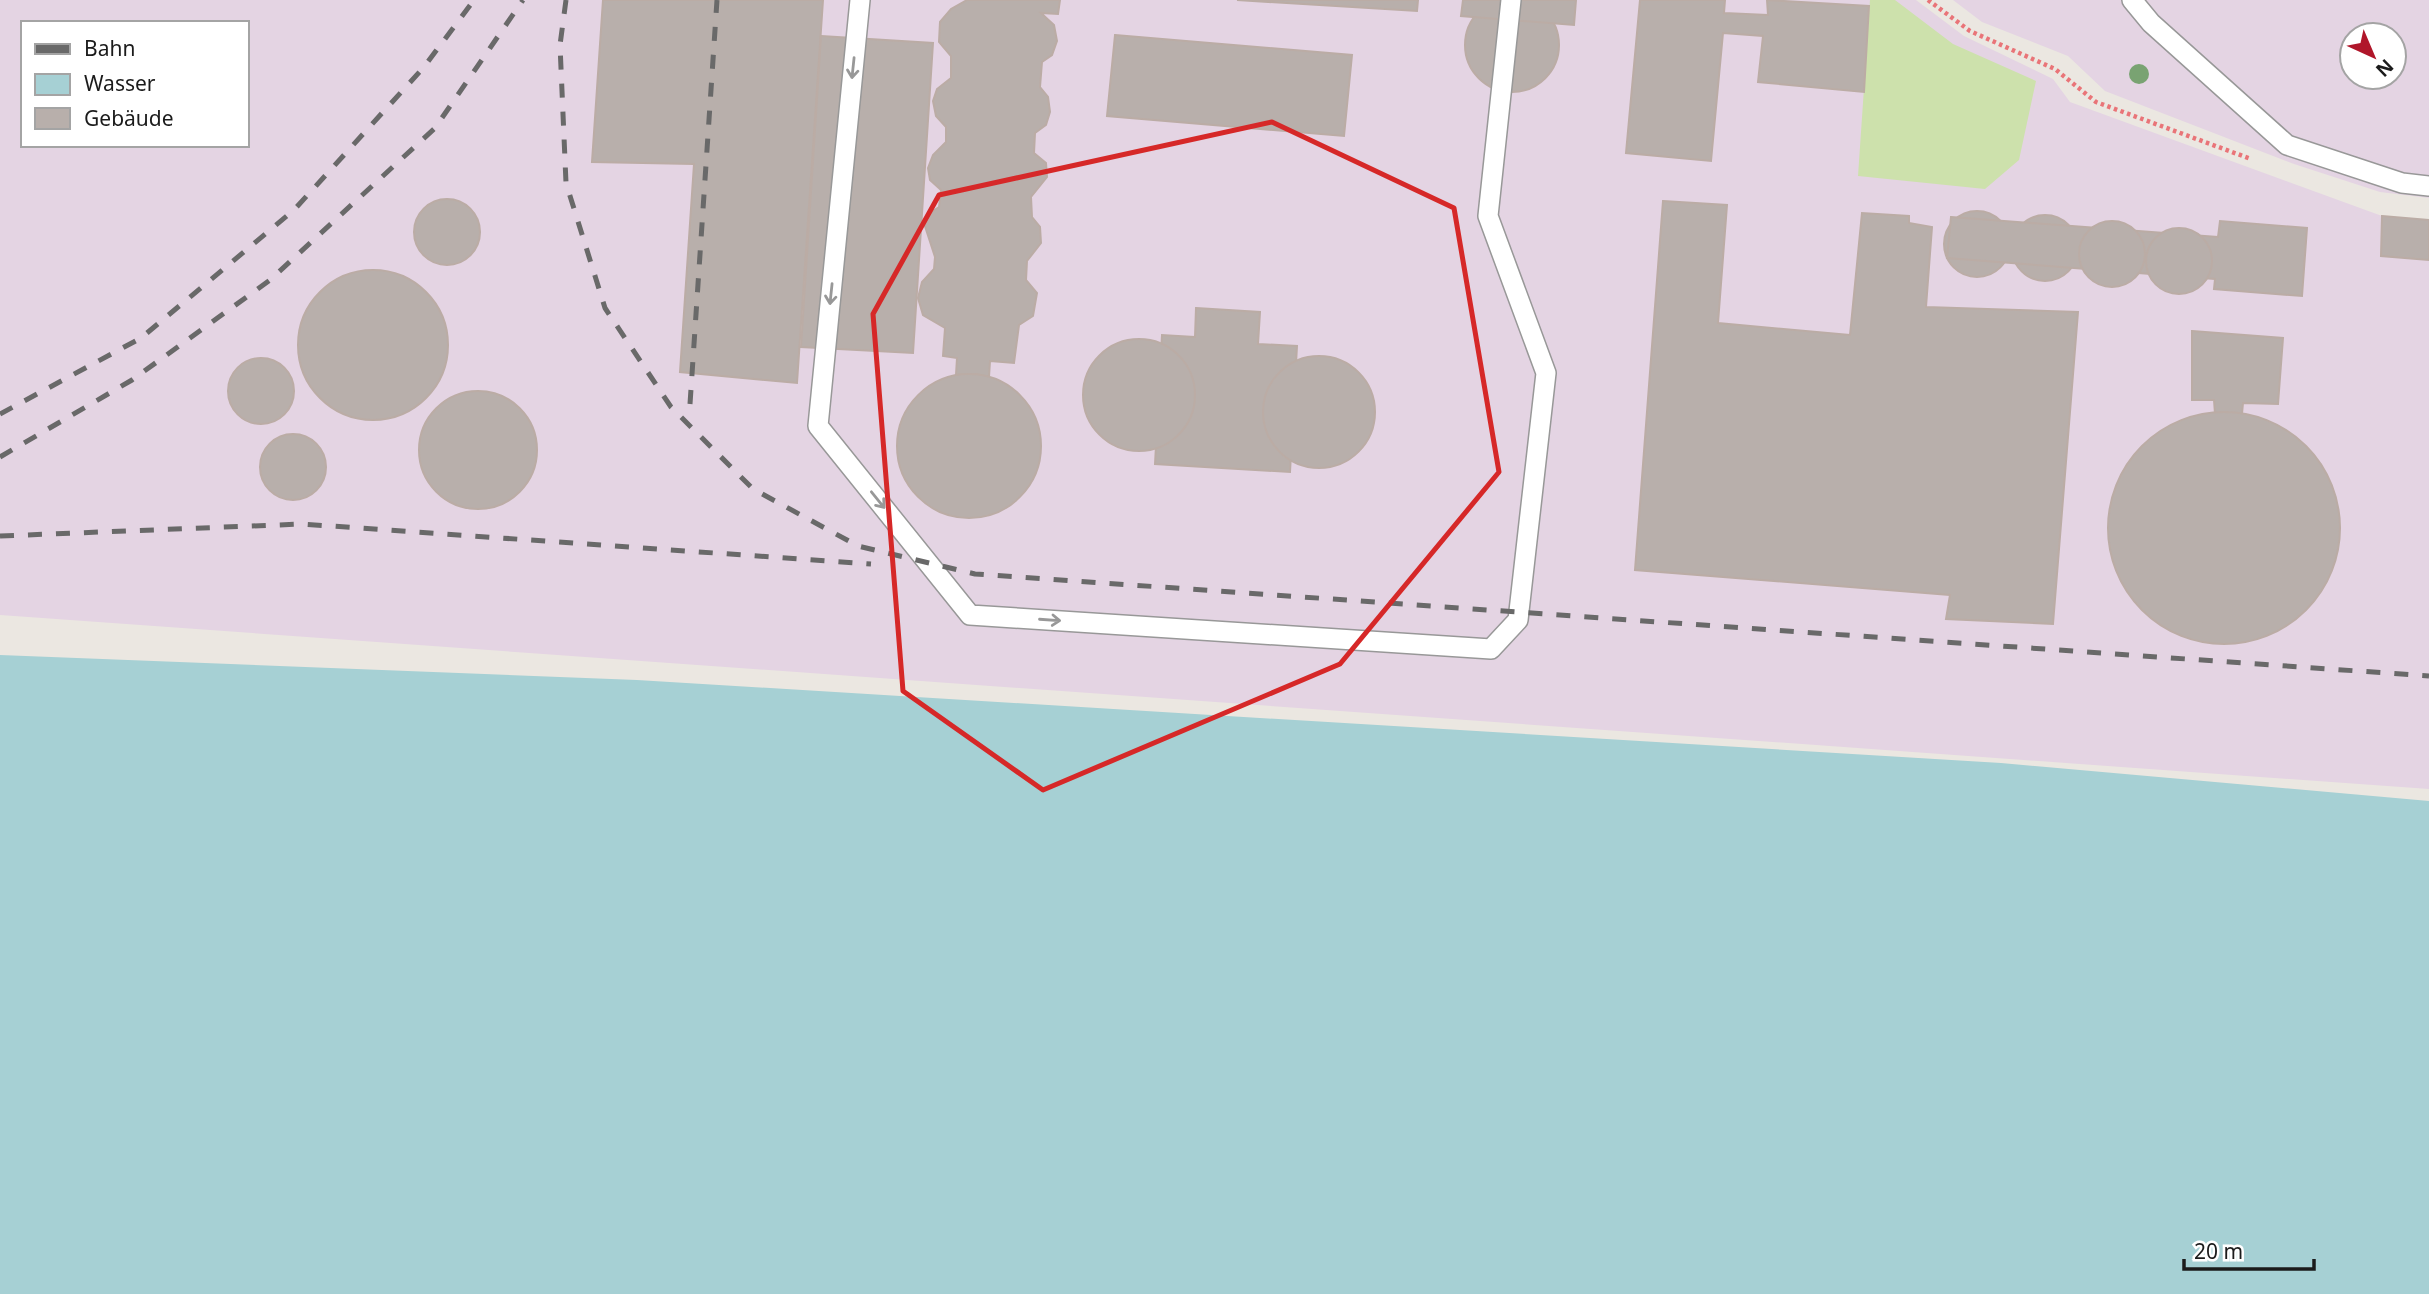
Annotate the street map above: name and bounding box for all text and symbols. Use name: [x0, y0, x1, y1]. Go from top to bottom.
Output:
legend: [21, 21, 248, 147]
north arrow: [2338, 21, 2408, 91]
text: Bahn: [84, 34, 135, 62]
text: N: [2370, 54, 2399, 83]
one-way arrow: [846, 56, 859, 79]
text: Wasser: [84, 69, 156, 97]
text: Gebäude: [84, 104, 174, 132]
one-way arrow: [824, 283, 837, 305]
one-way arrow: [870, 491, 885, 509]
one-way arrow: [1038, 614, 1061, 627]
scale bar: [2184, 1228, 2314, 1272]
text: 20 m: [2194, 1237, 2243, 1265]

